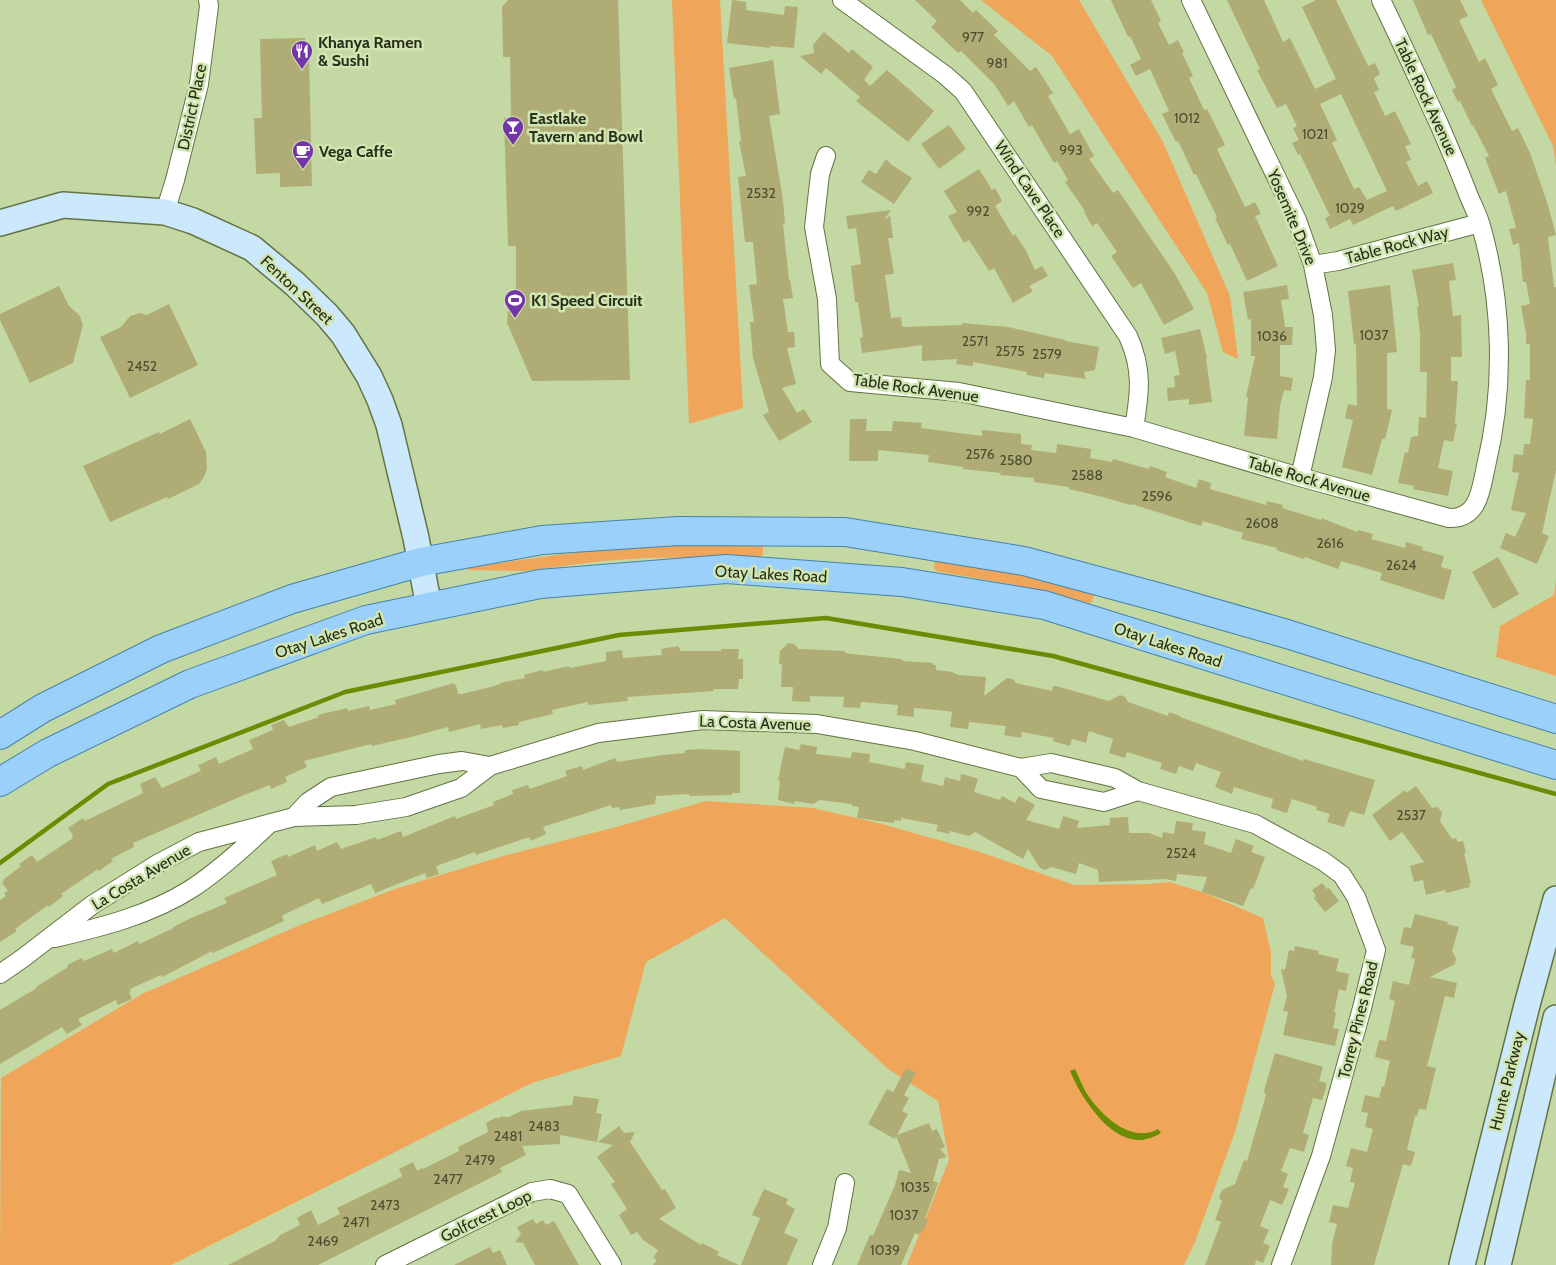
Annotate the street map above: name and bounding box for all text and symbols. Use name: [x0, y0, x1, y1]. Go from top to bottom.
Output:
house number: 977: [962, 28, 984, 46]
place label: Khanya Ramen & Sushi: [318, 33, 422, 70]
street label: Table Rock Avenue: [1391, 36, 1461, 158]
restaurant icon: Khanya Ramen & Sushi: [290, 39, 314, 70]
house number: 981: [987, 54, 1008, 72]
street label: District Place: [174, 62, 210, 152]
place label: Eastlake Tavern and Bowl: [529, 109, 643, 146]
house number: 1012: [1174, 109, 1200, 127]
bar icon: Eastlake Tavern and Bowl: [501, 115, 525, 146]
house number: 1021: [1302, 125, 1328, 143]
street label: Wind Cave Place: [991, 137, 1069, 241]
cafe icon: Vega Caffe: [291, 139, 315, 170]
house number: 993: [1059, 141, 1083, 159]
place label: Vega Caffe: [319, 142, 393, 161]
street label: Yosemite Drive: [1263, 166, 1321, 268]
house number: 2532: [746, 184, 776, 202]
house number: 1029: [1335, 199, 1365, 217]
house number: 992: [966, 202, 990, 220]
street label: Table Rock Way: [1343, 222, 1451, 268]
street label: Fenton Street: [257, 252, 338, 329]
sports icon: K1 Speed Circuit: [503, 288, 527, 319]
place label: K1 Speed Circuit: [531, 291, 643, 310]
house number: 1037: [1360, 326, 1388, 344]
house number: 1036: [1257, 327, 1287, 345]
house number: 2571: [962, 332, 988, 350]
house number: 2575: [995, 342, 1025, 360]
house number: 2579: [1032, 345, 1062, 363]
house number: 2452: [127, 357, 157, 375]
street label: Table Rock Avenue: [852, 370, 980, 406]
house number: 2576: [965, 445, 995, 463]
house number: 2580: [999, 451, 1033, 469]
street label: Table Rock Avenue: [1246, 452, 1372, 506]
house number: 2588: [1071, 466, 1103, 484]
house number: 2596: [1142, 487, 1172, 505]
house number: 2608: [1245, 514, 1279, 532]
house number: 2616: [1316, 534, 1344, 552]
house number: 2624: [1386, 556, 1416, 574]
street label: Otay Lakes Road: [714, 562, 828, 586]
street label: Otay Lakes Road: [273, 610, 385, 662]
street label: Otay Lakes Road: [1112, 619, 1224, 671]
street label: La Costa Avenue: [699, 712, 811, 734]
house number: 2537: [1396, 806, 1426, 824]
street label: La Costa Avenue: [88, 840, 194, 914]
house number: 2524: [1166, 844, 1196, 862]
street label: Torrey Pines Road: [1334, 959, 1382, 1081]
street label: Hunte Parkway: [1486, 1030, 1528, 1132]
house number: 2483: [528, 1117, 560, 1135]
house number: 2481: [494, 1127, 522, 1145]
house number: 2479: [465, 1151, 495, 1169]
house number: 2477: [433, 1170, 463, 1188]
house number: 1035: [900, 1178, 930, 1196]
street label: Golfcrest Loop: [437, 1186, 535, 1246]
house number: 2473: [370, 1196, 400, 1214]
house number: 1037: [890, 1206, 918, 1224]
house number: 2471: [342, 1213, 370, 1231]
house number: 2469: [307, 1232, 339, 1250]
house number: 1039: [870, 1241, 900, 1259]

